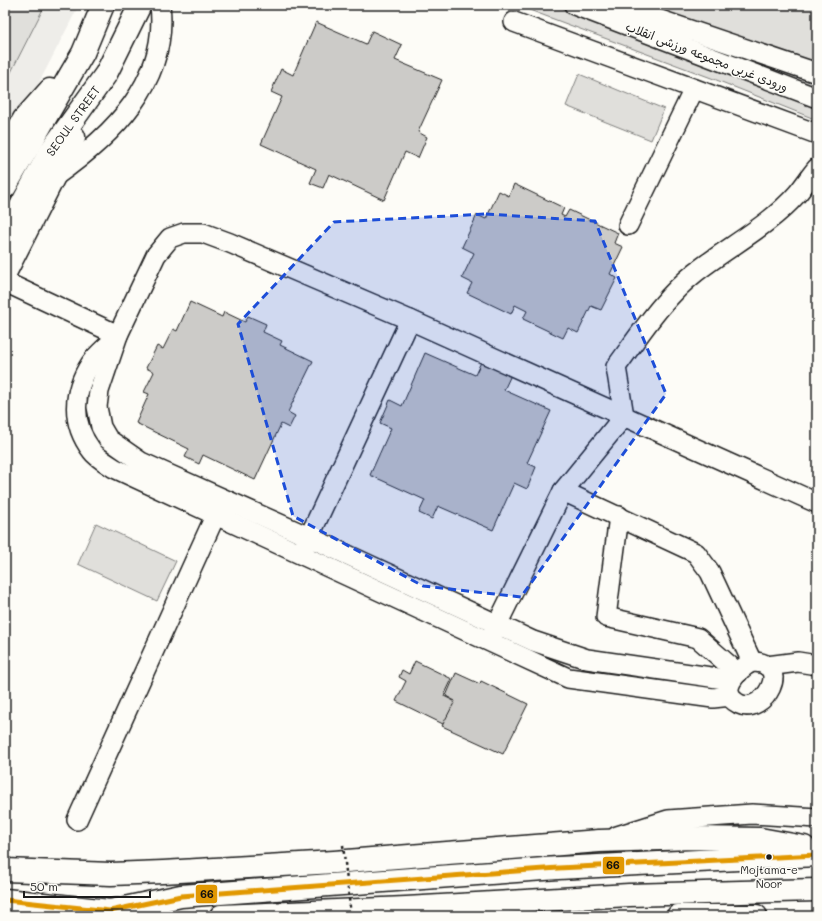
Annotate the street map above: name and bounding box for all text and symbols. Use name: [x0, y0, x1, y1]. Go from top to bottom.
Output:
street label: ورودی غربی مجموعه ورزشی انقلاب: [623, 18, 790, 95]
street label: SEOUL STREET: [42, 82, 103, 159]
marker: Mojtama-e Noor: [764, 852, 774, 862]
line badge: 66: [602, 856, 625, 875]
text: 66: [606, 857, 620, 872]
place label: Mojtama-e Noor: [740, 862, 798, 891]
scale bar: [24, 873, 150, 899]
text: 50 m: [30, 878, 58, 894]
line badge: 66: [195, 884, 218, 904]
text: 66: [200, 886, 214, 901]

